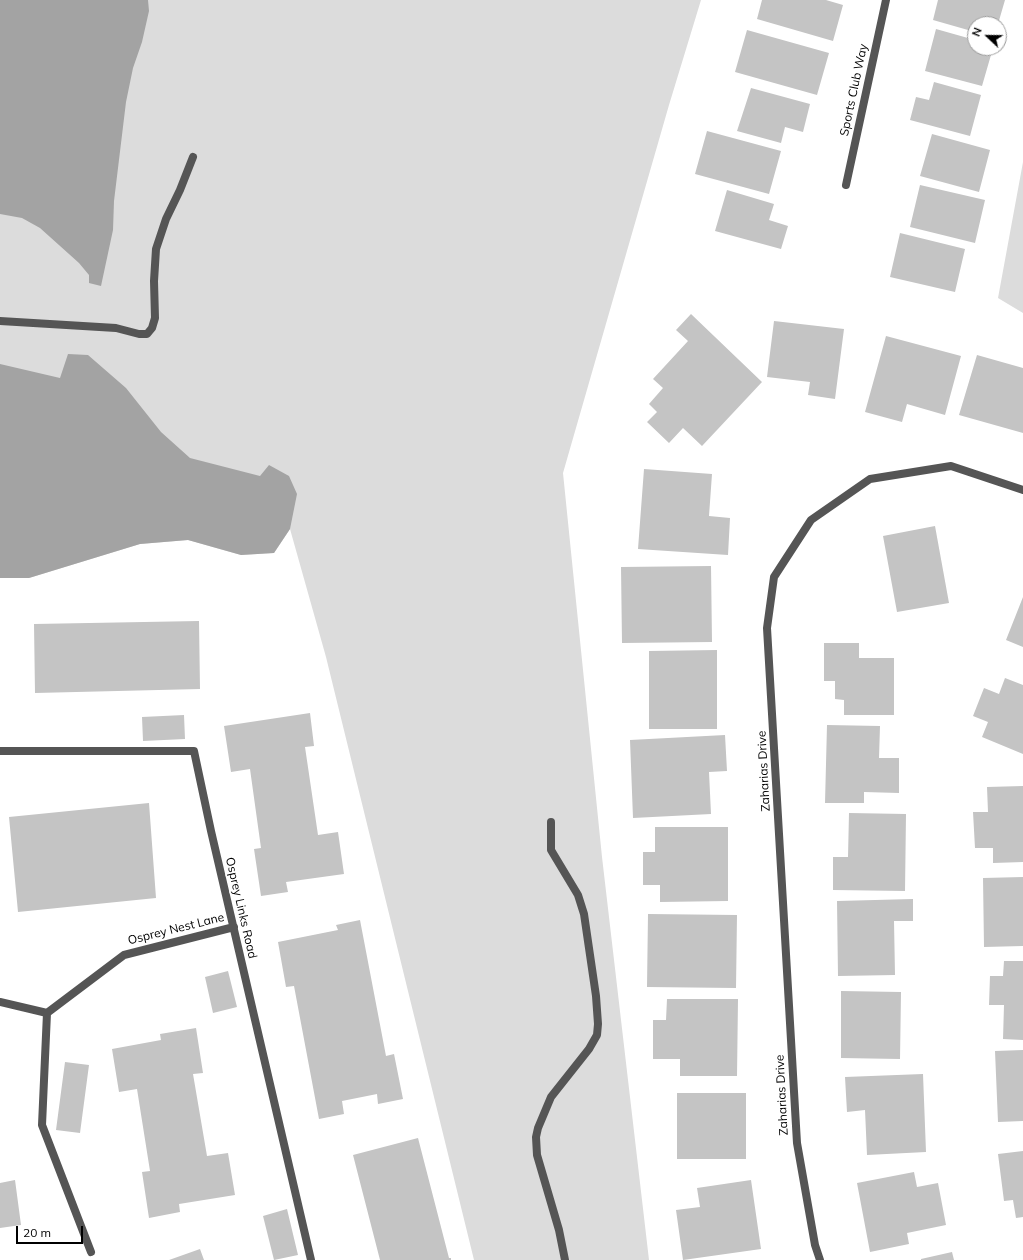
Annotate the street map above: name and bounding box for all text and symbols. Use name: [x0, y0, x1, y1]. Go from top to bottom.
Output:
north arrow: [967, 16, 1007, 56]
text: N: [969, 25, 985, 38]
street label: Sports Club Way: [837, 43, 871, 137]
street label: Zaharias Drive: [755, 730, 773, 812]
street label: Osprey Links Road: [222, 856, 260, 960]
street label: Osprey Nest Lane: [126, 910, 226, 948]
street label: Zaharias Drive: [773, 1054, 791, 1136]
scale bar: [18, 1218, 85, 1244]
text: 20 m: [23, 1225, 51, 1240]

